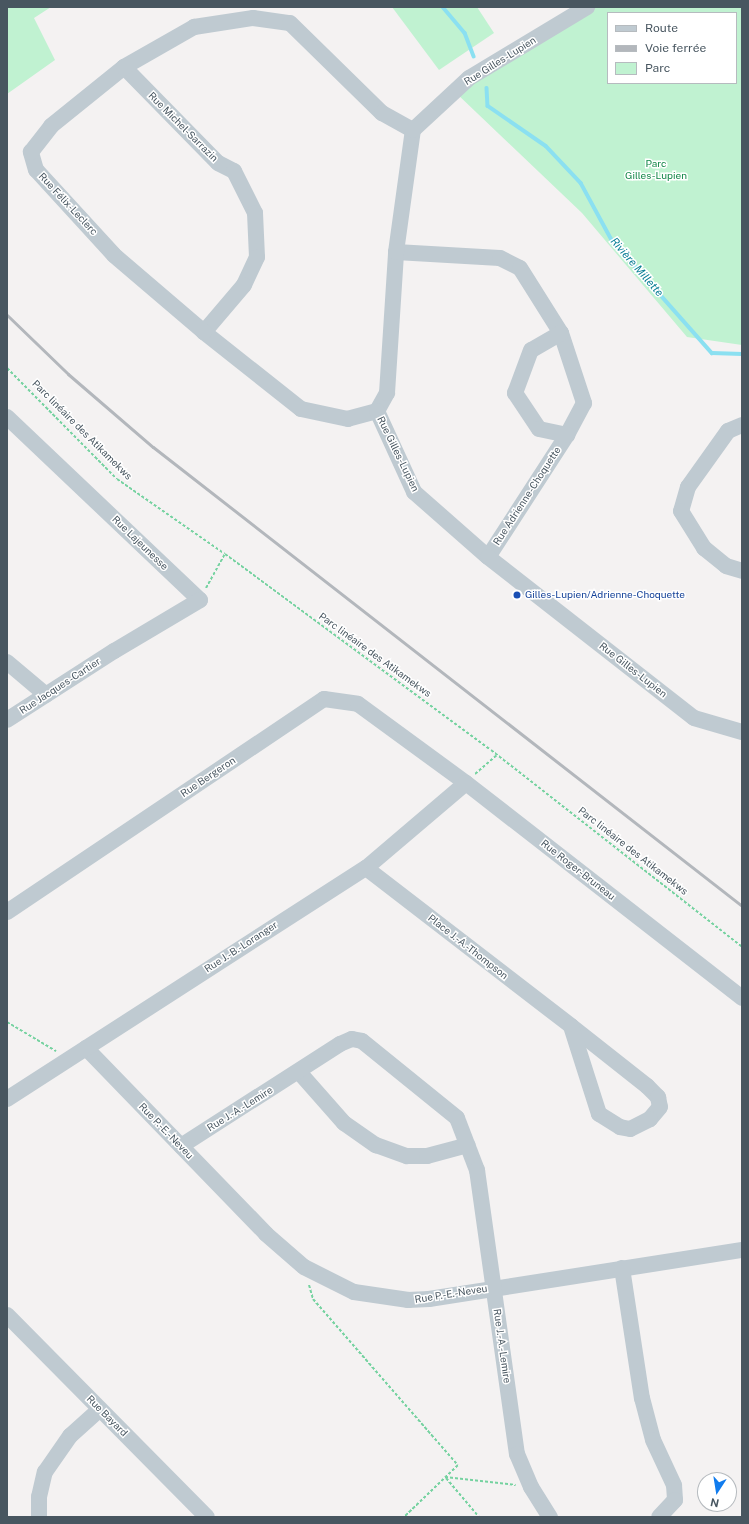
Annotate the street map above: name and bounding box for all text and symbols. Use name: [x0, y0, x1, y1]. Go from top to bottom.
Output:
legend: [607, 12, 737, 84]
text: Route: [645, 21, 678, 35]
street label: Rue Gilles-Lupien: [462, 34, 538, 88]
text: Voie ferrée: [645, 41, 706, 55]
text: Parc: [645, 61, 670, 75]
street label: Rue Michel-Sarrazin: [146, 90, 220, 164]
park label: Parc Gilles-Lupien: [625, 157, 687, 180]
street label: Rue Félix-Leclerc: [36, 170, 100, 238]
water label: Rivière Millette: [608, 235, 666, 299]
street label: Parc linéaire des Atikamekws: [30, 378, 134, 482]
street label: Rue Gilles-Lupien: [375, 414, 421, 494]
street label: Rue Adrienne-Choquette: [491, 444, 563, 548]
street label: Rue Lajeunesse: [110, 513, 170, 573]
place label: Gilles-Lupien/Adrienne-Choquette: [525, 589, 685, 601]
marker: Gilles-Lupien/Adrienne-Choquette: [512, 590, 522, 600]
street label: Parc linéaire des Atikamekws: [316, 610, 434, 700]
street label: Rue Gilles-Lupien: [597, 640, 669, 700]
street label: Rue Jacques-Cartier: [17, 655, 103, 717]
street label: Rue Bergeron: [178, 754, 238, 800]
street label: Parc linéaire des Atikamekws: [576, 804, 690, 898]
street label: Rue Roger-Bruneau: [538, 837, 618, 903]
street label: Place J.-A.-Thompson: [426, 912, 510, 982]
street label: Rue J.-B.-Loranger: [202, 919, 280, 975]
street label: Rue J.-A.-Lemire: [205, 1084, 275, 1134]
street label: Rue P.-E.-Neveu: [136, 1100, 196, 1162]
street label: Rue P.-E.-Neveu: [414, 1282, 488, 1306]
street label: Rue J.-A.-Lemire: [491, 1308, 513, 1384]
street label: Rue Bayard: [84, 1393, 130, 1439]
north arrow: [697, 1472, 737, 1512]
text: N: [709, 1496, 720, 1510]

